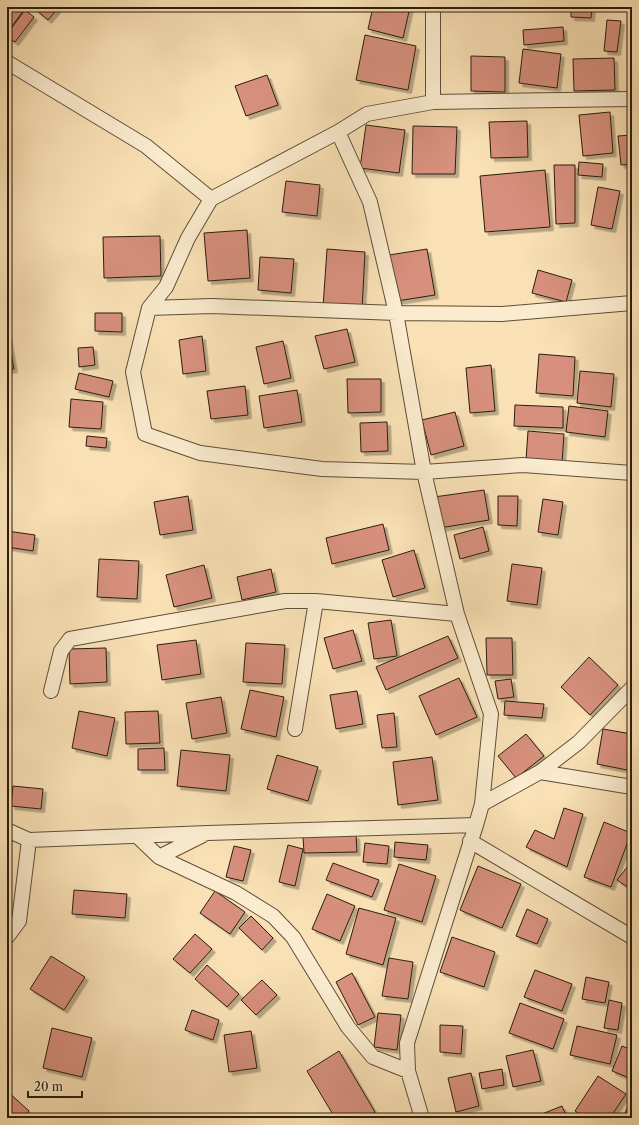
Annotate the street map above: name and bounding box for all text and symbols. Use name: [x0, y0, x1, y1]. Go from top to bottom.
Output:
scale bar: [28, 1073, 82, 1099]
text: 20 m: [34, 1079, 63, 1094]

